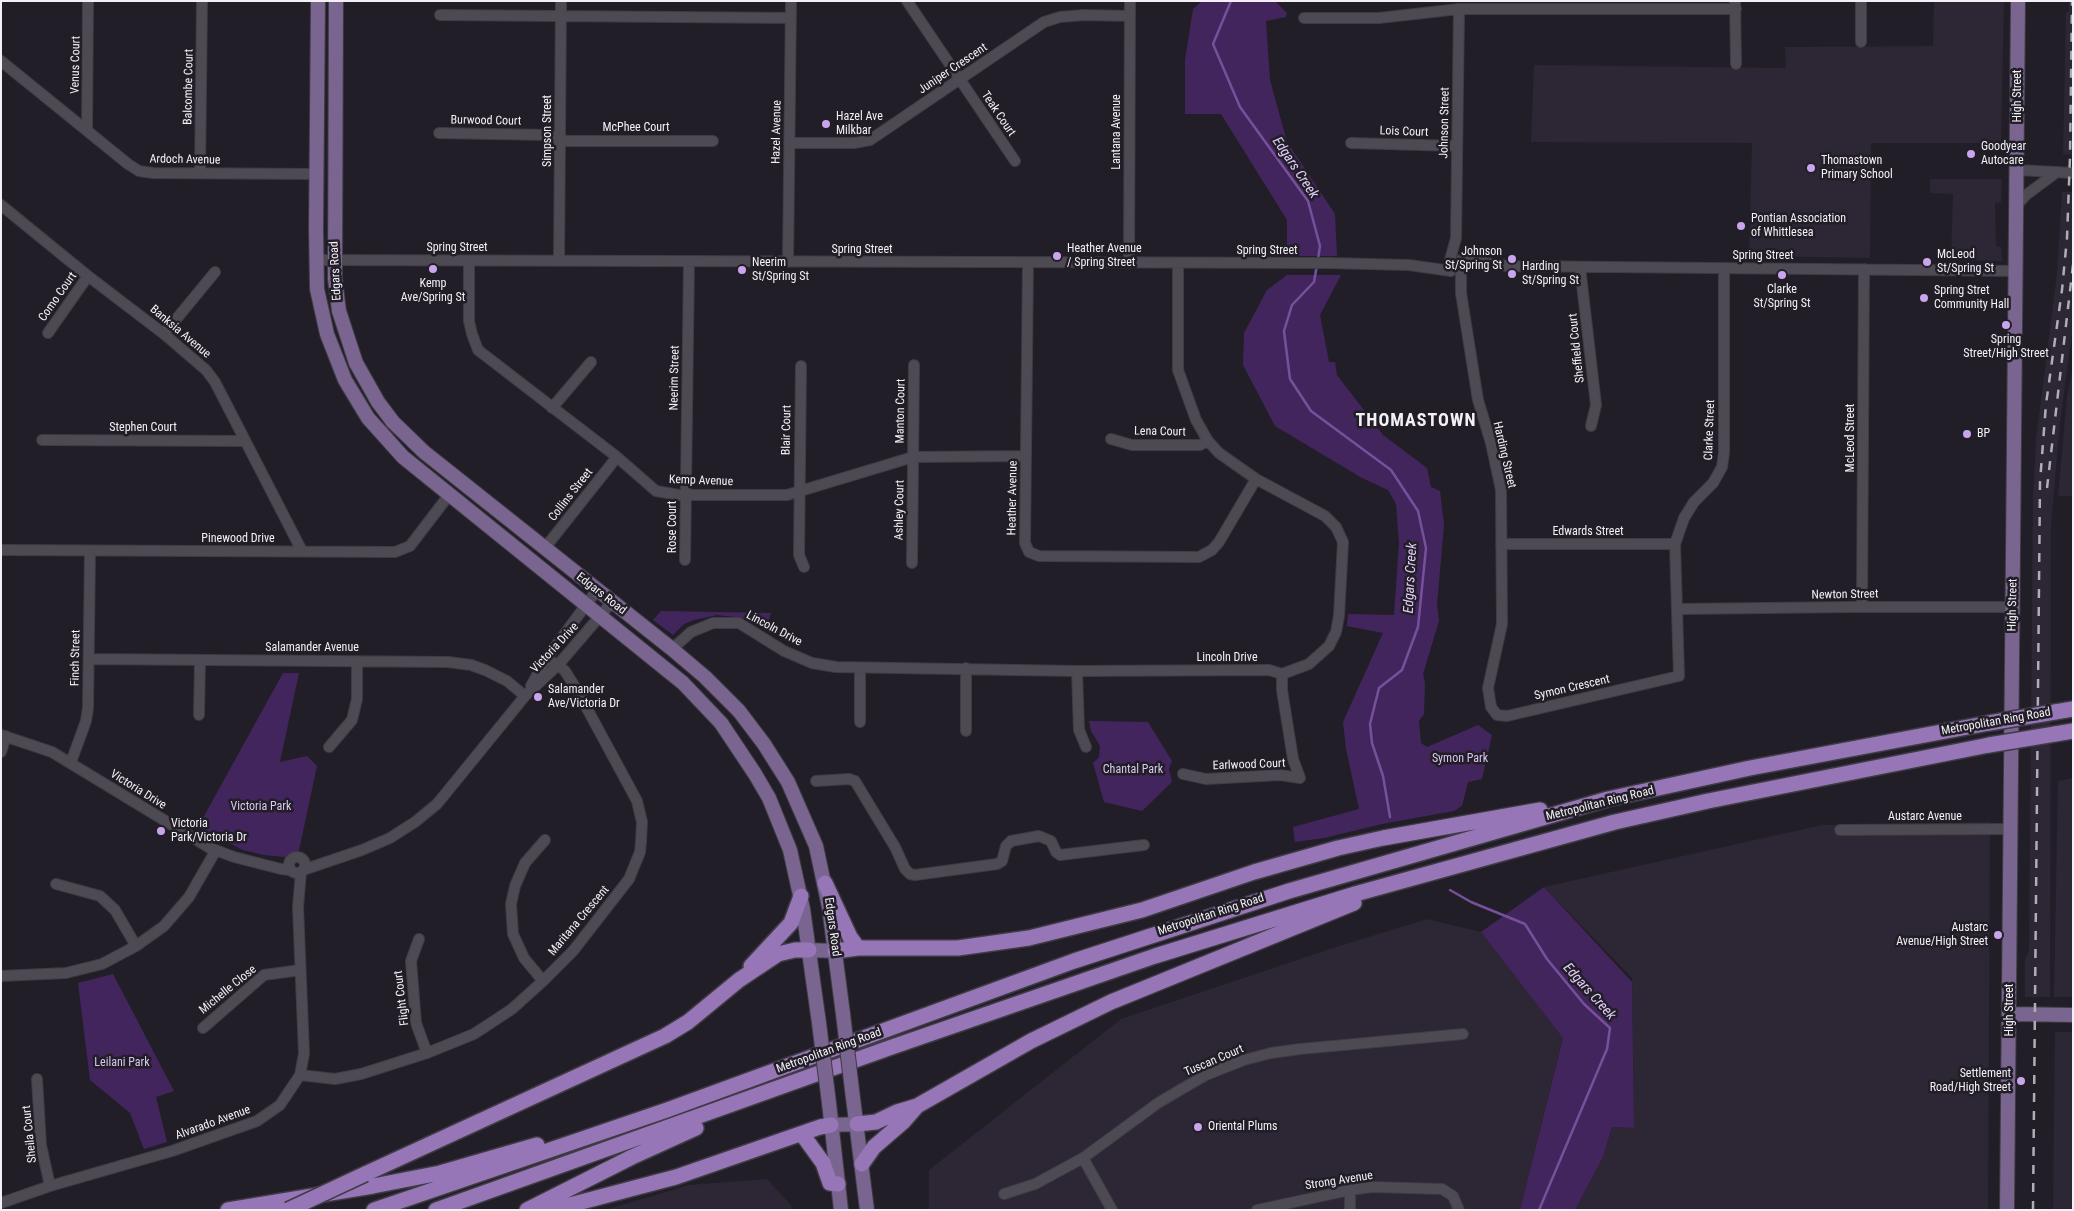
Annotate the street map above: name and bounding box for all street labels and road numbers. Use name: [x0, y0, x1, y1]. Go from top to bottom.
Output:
street label: Venus Court: [68, 36, 84, 94]
street label: Juniper Crescent: [916, 41, 990, 97]
street label: Balcombe Court: [181, 49, 197, 125]
street label: High Street: [2011, 70, 2025, 122]
street label: Johnson Street: [1437, 87, 1453, 159]
street label: Teak Court: [978, 89, 1018, 139]
street label: Lantana Avenue: [1110, 94, 1124, 170]
street label: Simpson Street: [541, 95, 555, 167]
street label: Hazel Avenue: [769, 100, 785, 164]
street label: Burwood Court: [450, 113, 522, 129]
street label: McPhee Court: [602, 121, 670, 135]
street label: Lois Court: [1379, 124, 1429, 140]
street label: Ardoch Avenue: [149, 152, 221, 168]
street label: Edgars Road: [327, 241, 345, 301]
street label: Spring Street: [426, 241, 488, 255]
street label: Spring Street: [831, 243, 893, 257]
street label: Spring Street: [1236, 244, 1298, 258]
street label: Spring Street: [1732, 249, 1794, 263]
street label: Como Court: [36, 270, 80, 324]
street label: Banksia Avenue: [147, 302, 213, 362]
street label: Sheffield Court: [1566, 313, 1588, 383]
street label: Neerim Street: [667, 345, 683, 411]
street label: Manton Court: [893, 378, 909, 444]
street label: Clarke Street: [1702, 399, 1718, 461]
street label: McLeod Street: [1844, 404, 1858, 472]
street label: Blair Court: [779, 405, 795, 455]
street label: Harding Street: [1489, 420, 1519, 490]
street label: Stephen Court: [109, 421, 177, 435]
street label: Lena Court: [1134, 424, 1186, 440]
street label: Heather Avenue: [1005, 461, 1021, 535]
street label: Collins Street: [546, 466, 596, 524]
street label: Kemp Avenue: [669, 473, 733, 489]
street label: Ashley Court: [892, 480, 908, 540]
street label: Rose Court: [666, 501, 680, 553]
street label: Edwards Street: [1552, 525, 1624, 539]
street label: Pinewood Drive: [201, 532, 275, 546]
street label: Edgars Road: [573, 570, 629, 618]
street label: High Street: [2005, 578, 2021, 632]
street label: Newton Street: [1811, 587, 1879, 603]
street label: Lincoln Drive: [744, 608, 804, 650]
street label: Victoria Drive: [528, 620, 582, 676]
street label: Finch Street: [68, 630, 84, 686]
street label: Salamander Avenue: [265, 641, 359, 655]
street label: Lincoln Drive: [1196, 651, 1258, 665]
street label: Symon Crescent: [1533, 672, 1611, 704]
street label: Metropolitan Ring Road: [1940, 705, 2052, 739]
street label: Earlwood Court: [1212, 757, 1286, 773]
street label: Victoria Drive: [107, 767, 169, 813]
street label: Metropolitan Ring Road: [1544, 784, 1656, 824]
street label: Austarc Avenue: [1888, 810, 1962, 824]
street label: Maritana Crescent: [546, 883, 612, 959]
street label: Metropolitan Ring Road: [1156, 891, 1266, 939]
street label: Edgars Road: [821, 897, 843, 957]
street label: Michelle Close: [197, 963, 259, 1017]
street label: Flight Court: [391, 970, 413, 1026]
street label: High Street: [2003, 984, 2017, 1036]
street label: Metropolitan Ring Road: [774, 1025, 884, 1077]
street label: Tuscan Court: [1182, 1042, 1246, 1080]
street label: Alvarado Avenue: [173, 1103, 253, 1143]
street label: Sheila Court: [20, 1105, 40, 1163]
street label: Strong Avenue: [1304, 1169, 1374, 1193]

